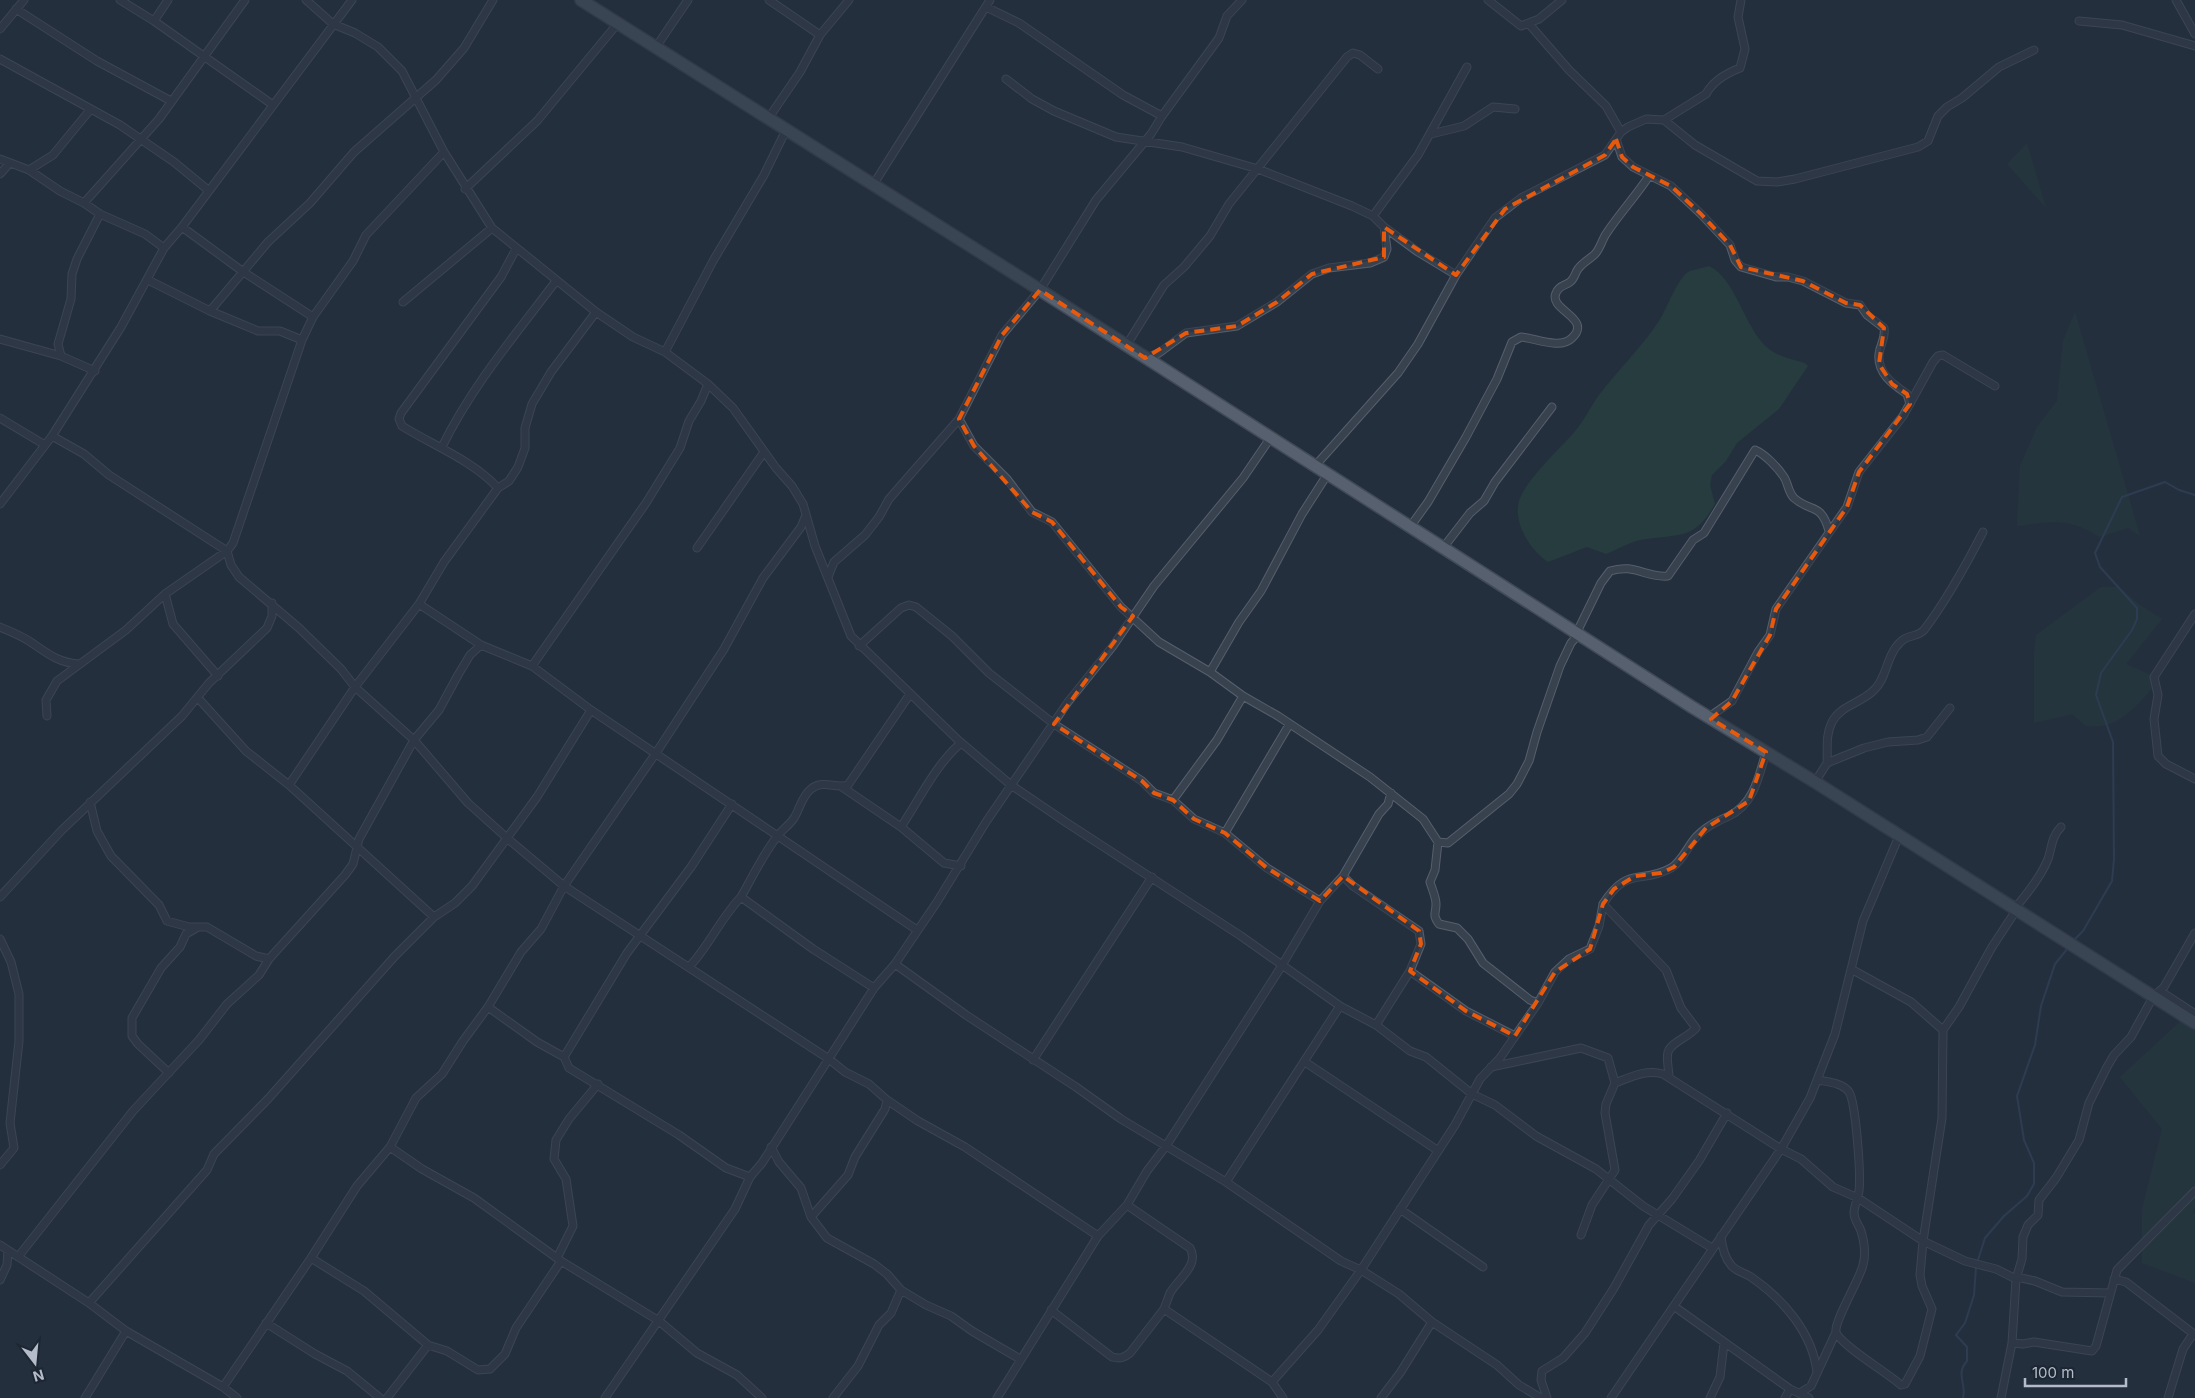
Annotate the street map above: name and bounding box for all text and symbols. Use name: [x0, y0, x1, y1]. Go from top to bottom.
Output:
north arrow: [10, 1338, 60, 1388]
scale bar: [2025, 1356, 2126, 1388]
text: 100 m: [2032, 1363, 2074, 1382]
text: N: [31, 1366, 46, 1386]

